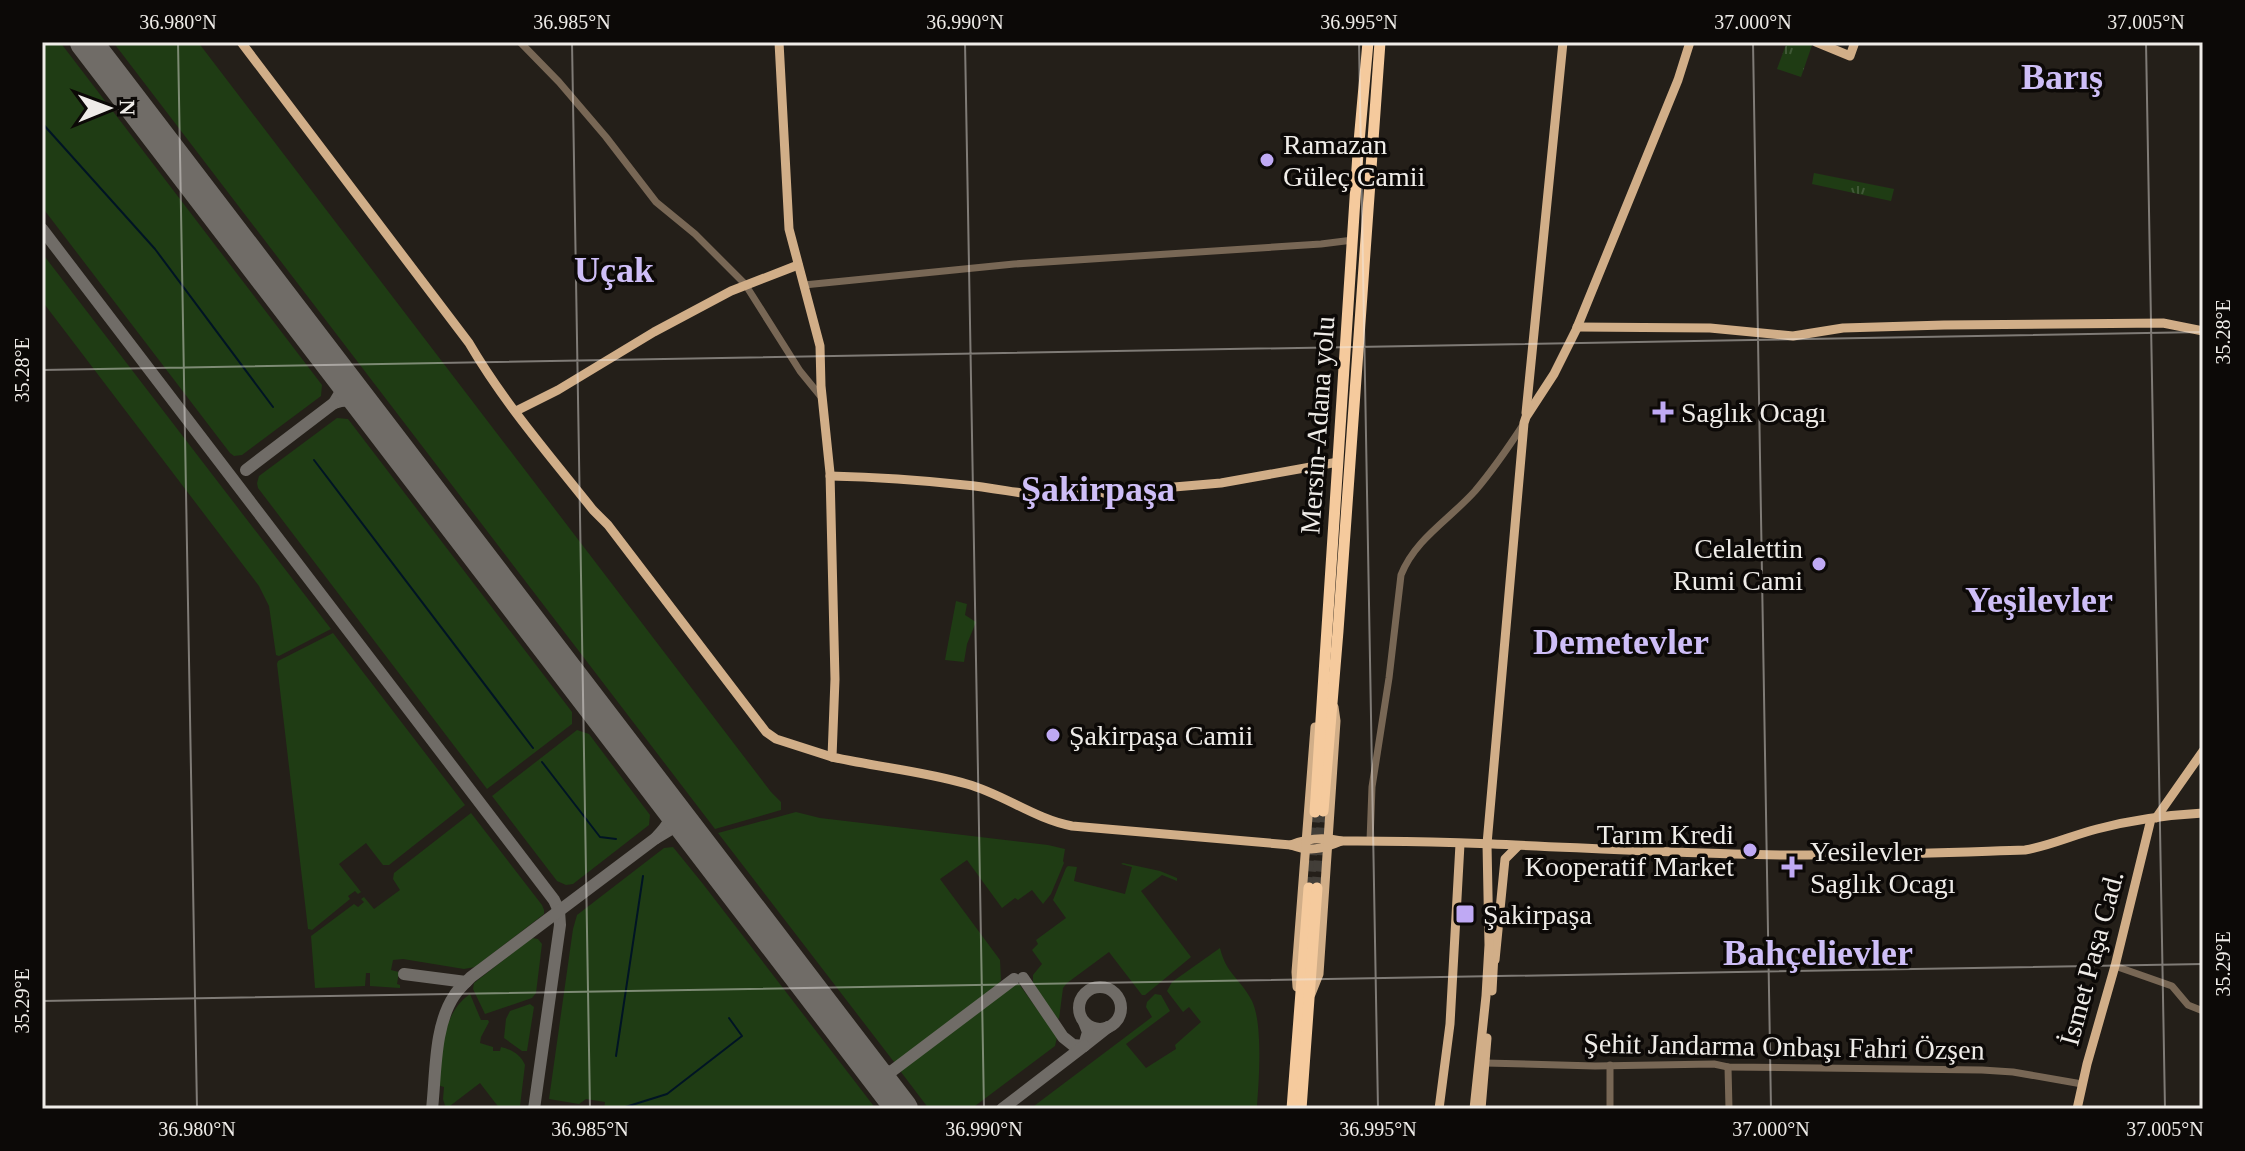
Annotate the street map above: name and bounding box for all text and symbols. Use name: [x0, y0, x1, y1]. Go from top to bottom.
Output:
text: 36.980°N: [139, 11, 217, 33]
text: 36.985°N: [533, 11, 611, 33]
text: 36.990°N: [926, 11, 1004, 33]
text: 36.995°N: [1320, 11, 1398, 33]
text: 37.000°N: [1714, 11, 1792, 33]
text: 37.005°N: [2107, 11, 2185, 33]
district label: Barış: [2021, 57, 2103, 97]
north arrow: [68, 68, 148, 148]
text: N: [115, 99, 140, 116]
place label: Ramazan Güleç Camii: [1283, 129, 1426, 192]
marker: Ramazan Güleç Camii: [1258, 151, 1276, 169]
district label: Uçak: [574, 250, 654, 290]
text: 35.28°E: [2212, 299, 2234, 365]
street label: Mersin-Adana yolu: [1294, 315, 1341, 535]
text: 35.28°E: [11, 337, 33, 403]
place label: Saglık Ocagı: [1681, 397, 1827, 428]
marker: Saglık Ocagı: [1652, 401, 1674, 423]
district label: Şakirpaşa: [1021, 469, 1175, 509]
place label: Celalettin Rumi Cami: [1673, 533, 1803, 596]
marker: Celalettin Rumi Cami: [1810, 555, 1828, 573]
district label: Yeşilevler: [1965, 580, 2113, 620]
district label: Demetevler: [1533, 622, 1709, 662]
place label: Şakirpaşa Camii: [1069, 720, 1254, 751]
marker: Şakirpaşa Camii: [1044, 726, 1062, 744]
place label: Tarım Kredi Kooperatif Market: [1525, 819, 1734, 882]
place label: Yesilevler Saglık Ocagı: [1810, 836, 1956, 899]
marker: Tarım Kredi Kooperatif Market: [1741, 841, 1759, 859]
marker: Yesilevler Saglık Ocagı: [1781, 856, 1803, 878]
street label: İsmet Paşa Cad.: [2053, 867, 2130, 1049]
place label: Şakirpaşa: [1483, 899, 1592, 930]
marker: Şakirpaşa: [1454, 903, 1476, 925]
text: 35.29°E: [2212, 931, 2234, 997]
district label: Bahçelievler: [1723, 933, 1913, 973]
text: 35.29°E: [11, 968, 33, 1034]
street label: Şehit Jandarma Onbaşı Fahri Özşen: [1583, 1028, 1985, 1065]
text: 36.980°N: [158, 1118, 236, 1140]
text: 36.985°N: [551, 1118, 629, 1140]
text: 36.990°N: [945, 1118, 1023, 1140]
text: 36.995°N: [1339, 1118, 1417, 1140]
text: 37.000°N: [1732, 1118, 1810, 1140]
text: 37.005°N: [2126, 1118, 2204, 1140]

